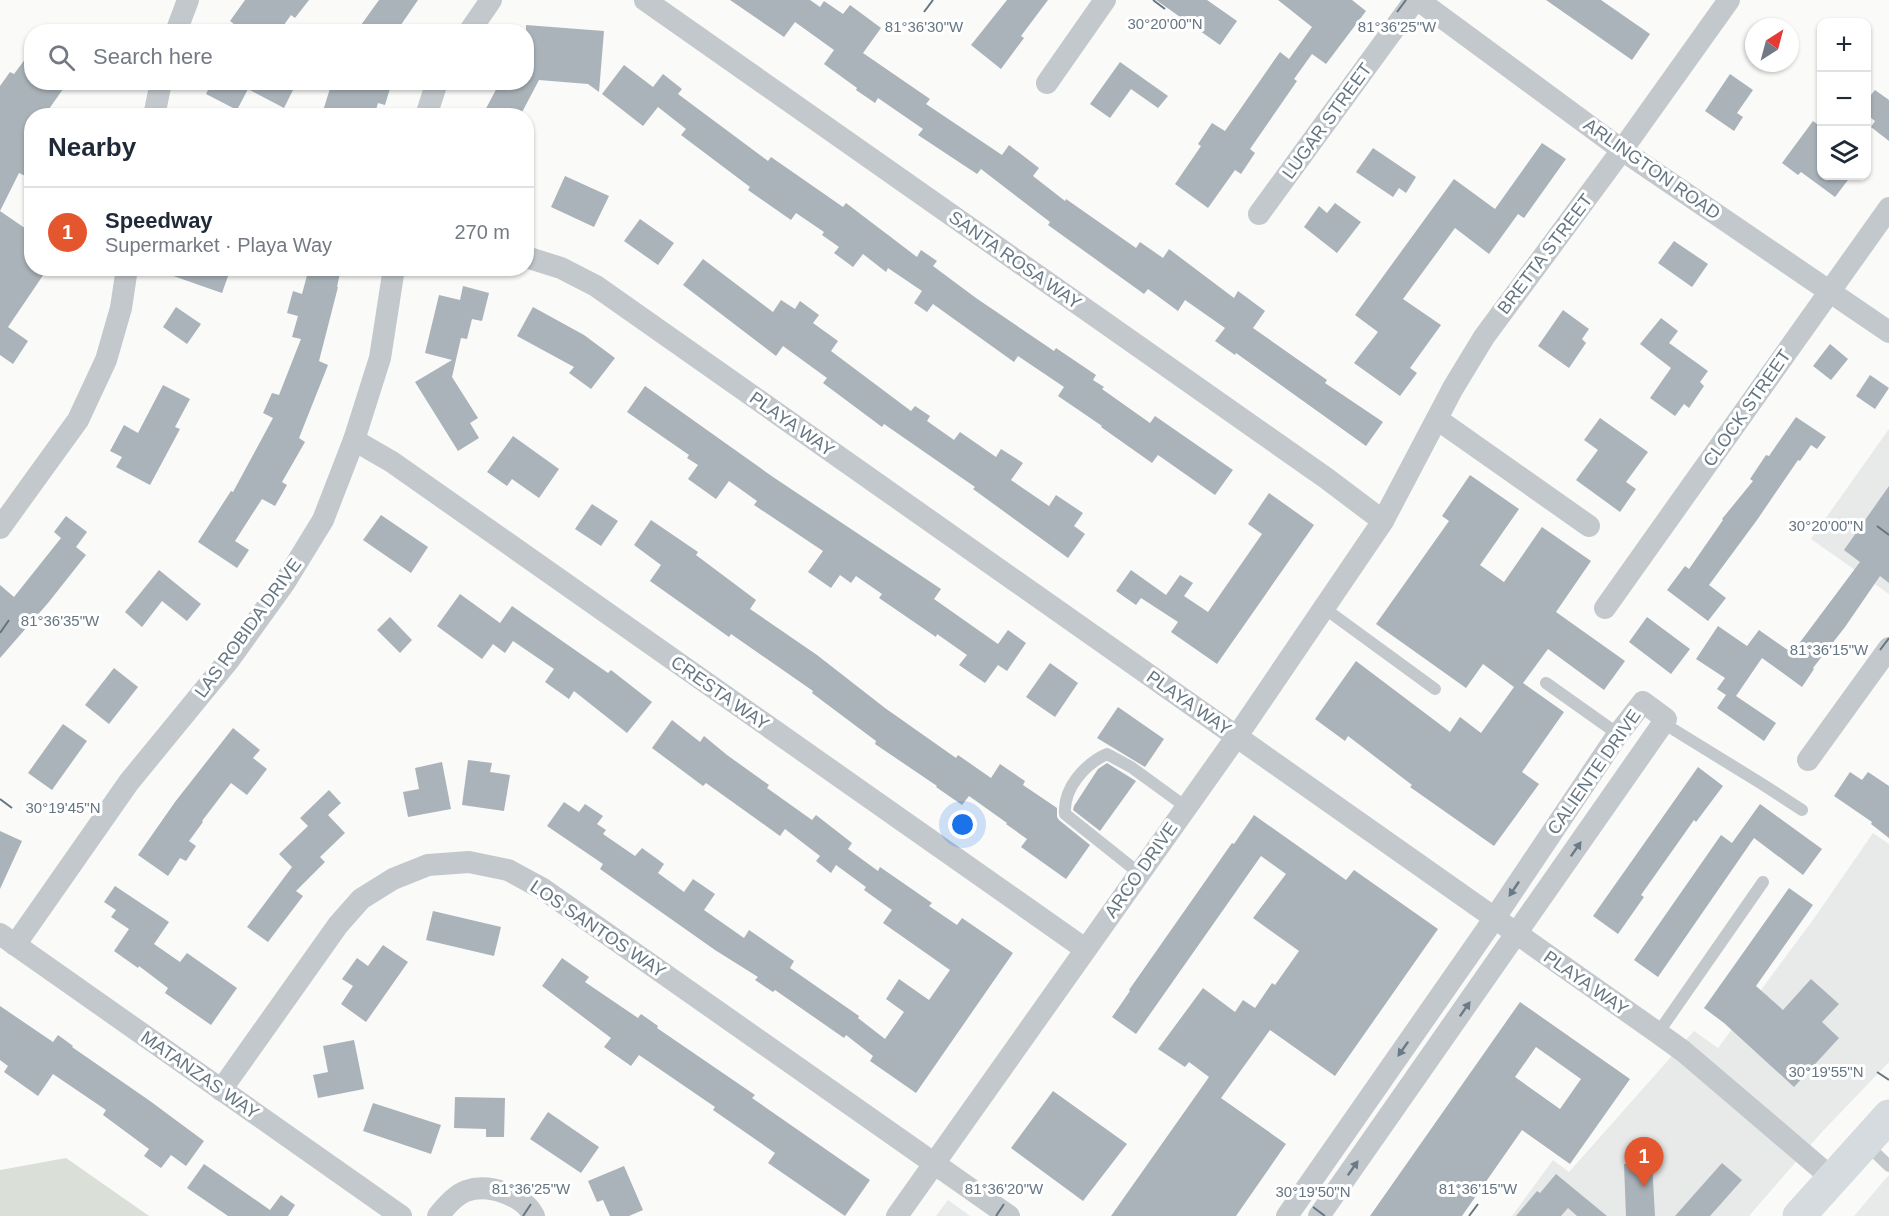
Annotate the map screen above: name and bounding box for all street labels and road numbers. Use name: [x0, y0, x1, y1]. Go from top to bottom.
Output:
street label: LUGAR STREET: [1278, 59, 1376, 183]
street label: ARLINGTON ROAD: [1580, 114, 1724, 224]
street label: BRETTA STREET: [1493, 190, 1597, 318]
street label: SANTA ROSA WAY: [945, 207, 1085, 313]
street label: CLOCK STREET: [1699, 346, 1795, 470]
street label: PLAYA WAY: [746, 388, 838, 460]
street label: LAS ROBIDA DRIVE: [191, 555, 305, 701]
street label: CRESTA WAY: [667, 652, 773, 734]
street label: PLAYA WAY: [1143, 667, 1235, 739]
street label: CALIENTE DRIVE: [1543, 706, 1645, 838]
street label: ARCO DRIVE: [1101, 818, 1181, 922]
street label: LOS SANTOS WAY: [527, 876, 669, 982]
street label: PLAYA WAY: [1540, 947, 1632, 1019]
street label: MATANZAS WAY: [137, 1027, 263, 1123]

